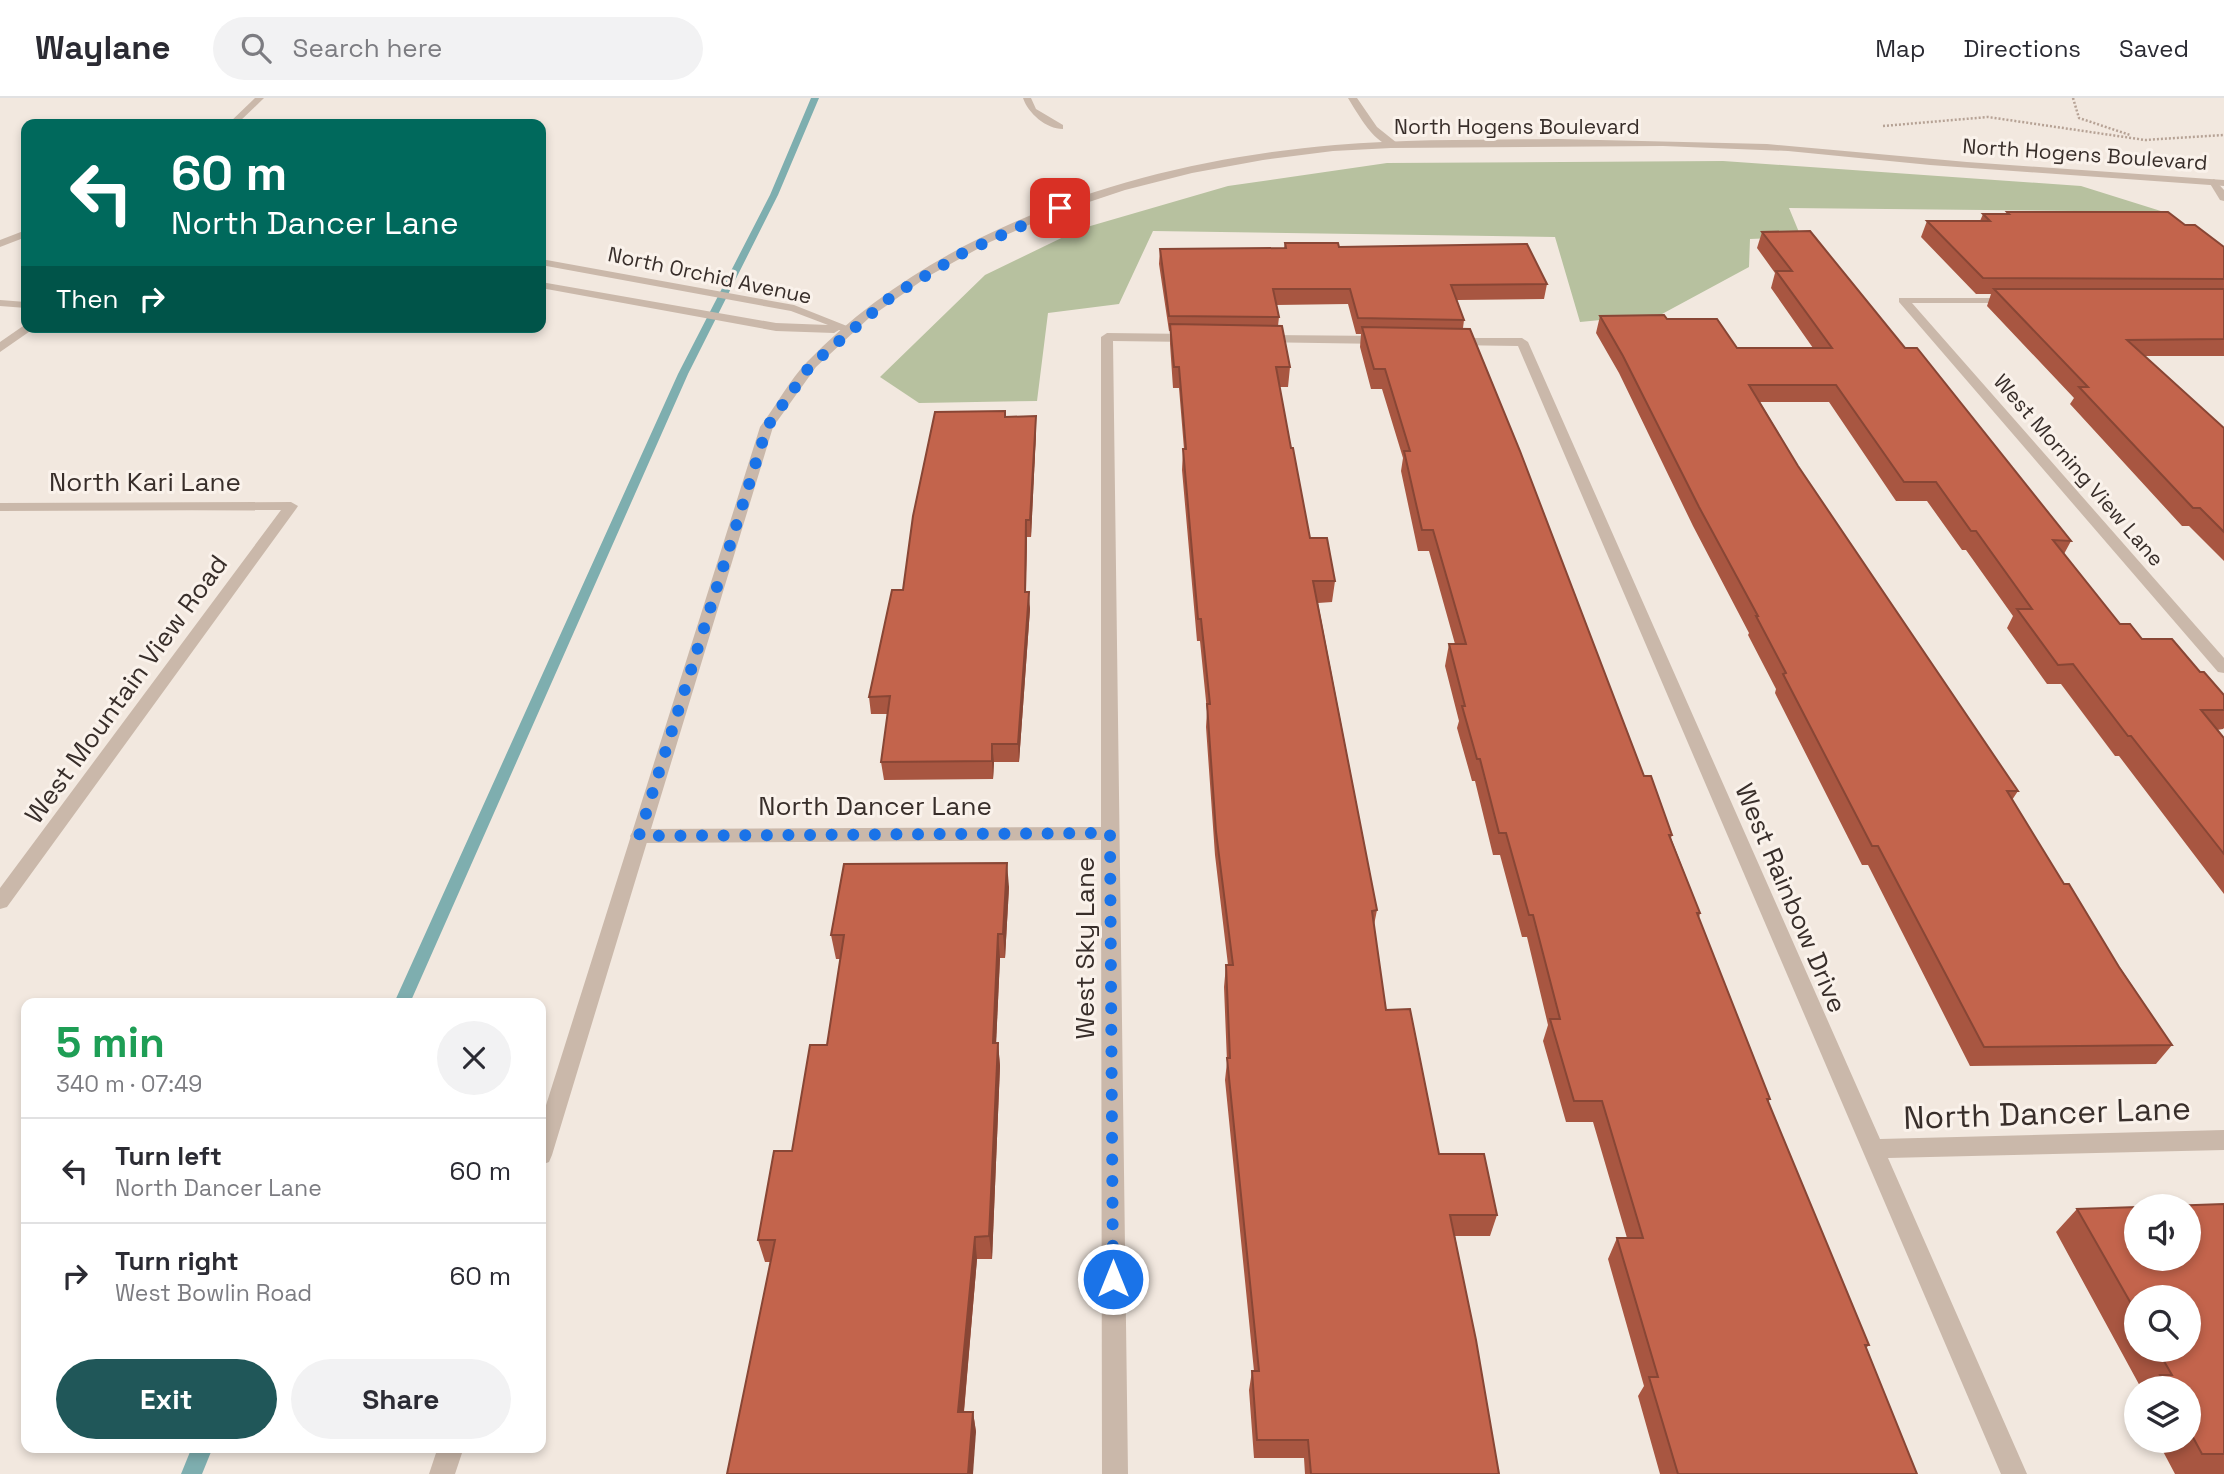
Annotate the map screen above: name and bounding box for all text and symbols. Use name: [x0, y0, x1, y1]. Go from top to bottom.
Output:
search box: [213, 17, 703, 80]
text: Waylane: [35, 27, 171, 69]
icon: search: [237, 29, 275, 67]
text: Search here: [293, 31, 442, 65]
text: Map: [1875, 33, 1925, 64]
text: Directions: [1963, 33, 2081, 64]
text: Saved: [2119, 33, 2189, 64]
street label: North Hogens Boulevard: [1394, 113, 1640, 140]
street label: North Hogens Boulevard: [1961, 132, 2209, 176]
text: 60 m: [171, 142, 287, 204]
icon: left: [56, 147, 147, 238]
pin: [1030, 178, 1090, 238]
icon: arrive: [1041, 189, 1079, 227]
text: North Dancer Lane: [171, 203, 459, 243]
street label: North Orchid Avenue: [606, 240, 814, 310]
icon: right: [133, 280, 171, 318]
text: Then: [56, 282, 119, 316]
street label: West Morning View Lane: [1988, 368, 2170, 572]
street label: North Kari Lane: [49, 465, 241, 499]
street label: West Mountain View Road: [17, 548, 235, 830]
street label: West Rainbow Drive: [1727, 778, 1855, 1018]
street label: North Dancer Lane: [758, 789, 992, 823]
street label: West Sky Lane: [1068, 857, 1102, 1039]
text: 5 min: [56, 1016, 165, 1069]
button: close: [437, 1021, 511, 1095]
text: 340 m · 07:49: [56, 1069, 202, 1099]
street label: North Dancer Lane: [1903, 1088, 2191, 1138]
text: Turn left: [115, 1139, 222, 1173]
icon: left: [56, 1152, 94, 1190]
text: 60 m: [449, 1154, 511, 1188]
text: North Dancer Lane: [115, 1173, 322, 1203]
map controls: [2124, 1194, 2201, 1453]
button: sound: [2124, 1194, 2201, 1271]
position arrow: [1076, 1242, 1150, 1316]
text: Turn right: [115, 1244, 239, 1278]
icon: right: [56, 1257, 94, 1295]
text: 60 m: [449, 1259, 511, 1293]
text: West Bowlin Road: [115, 1278, 312, 1308]
button: search: [2124, 1285, 2201, 1362]
button: Exit: [56, 1359, 277, 1439]
button: Share: [291, 1359, 511, 1439]
button: layers: [2124, 1376, 2201, 1453]

